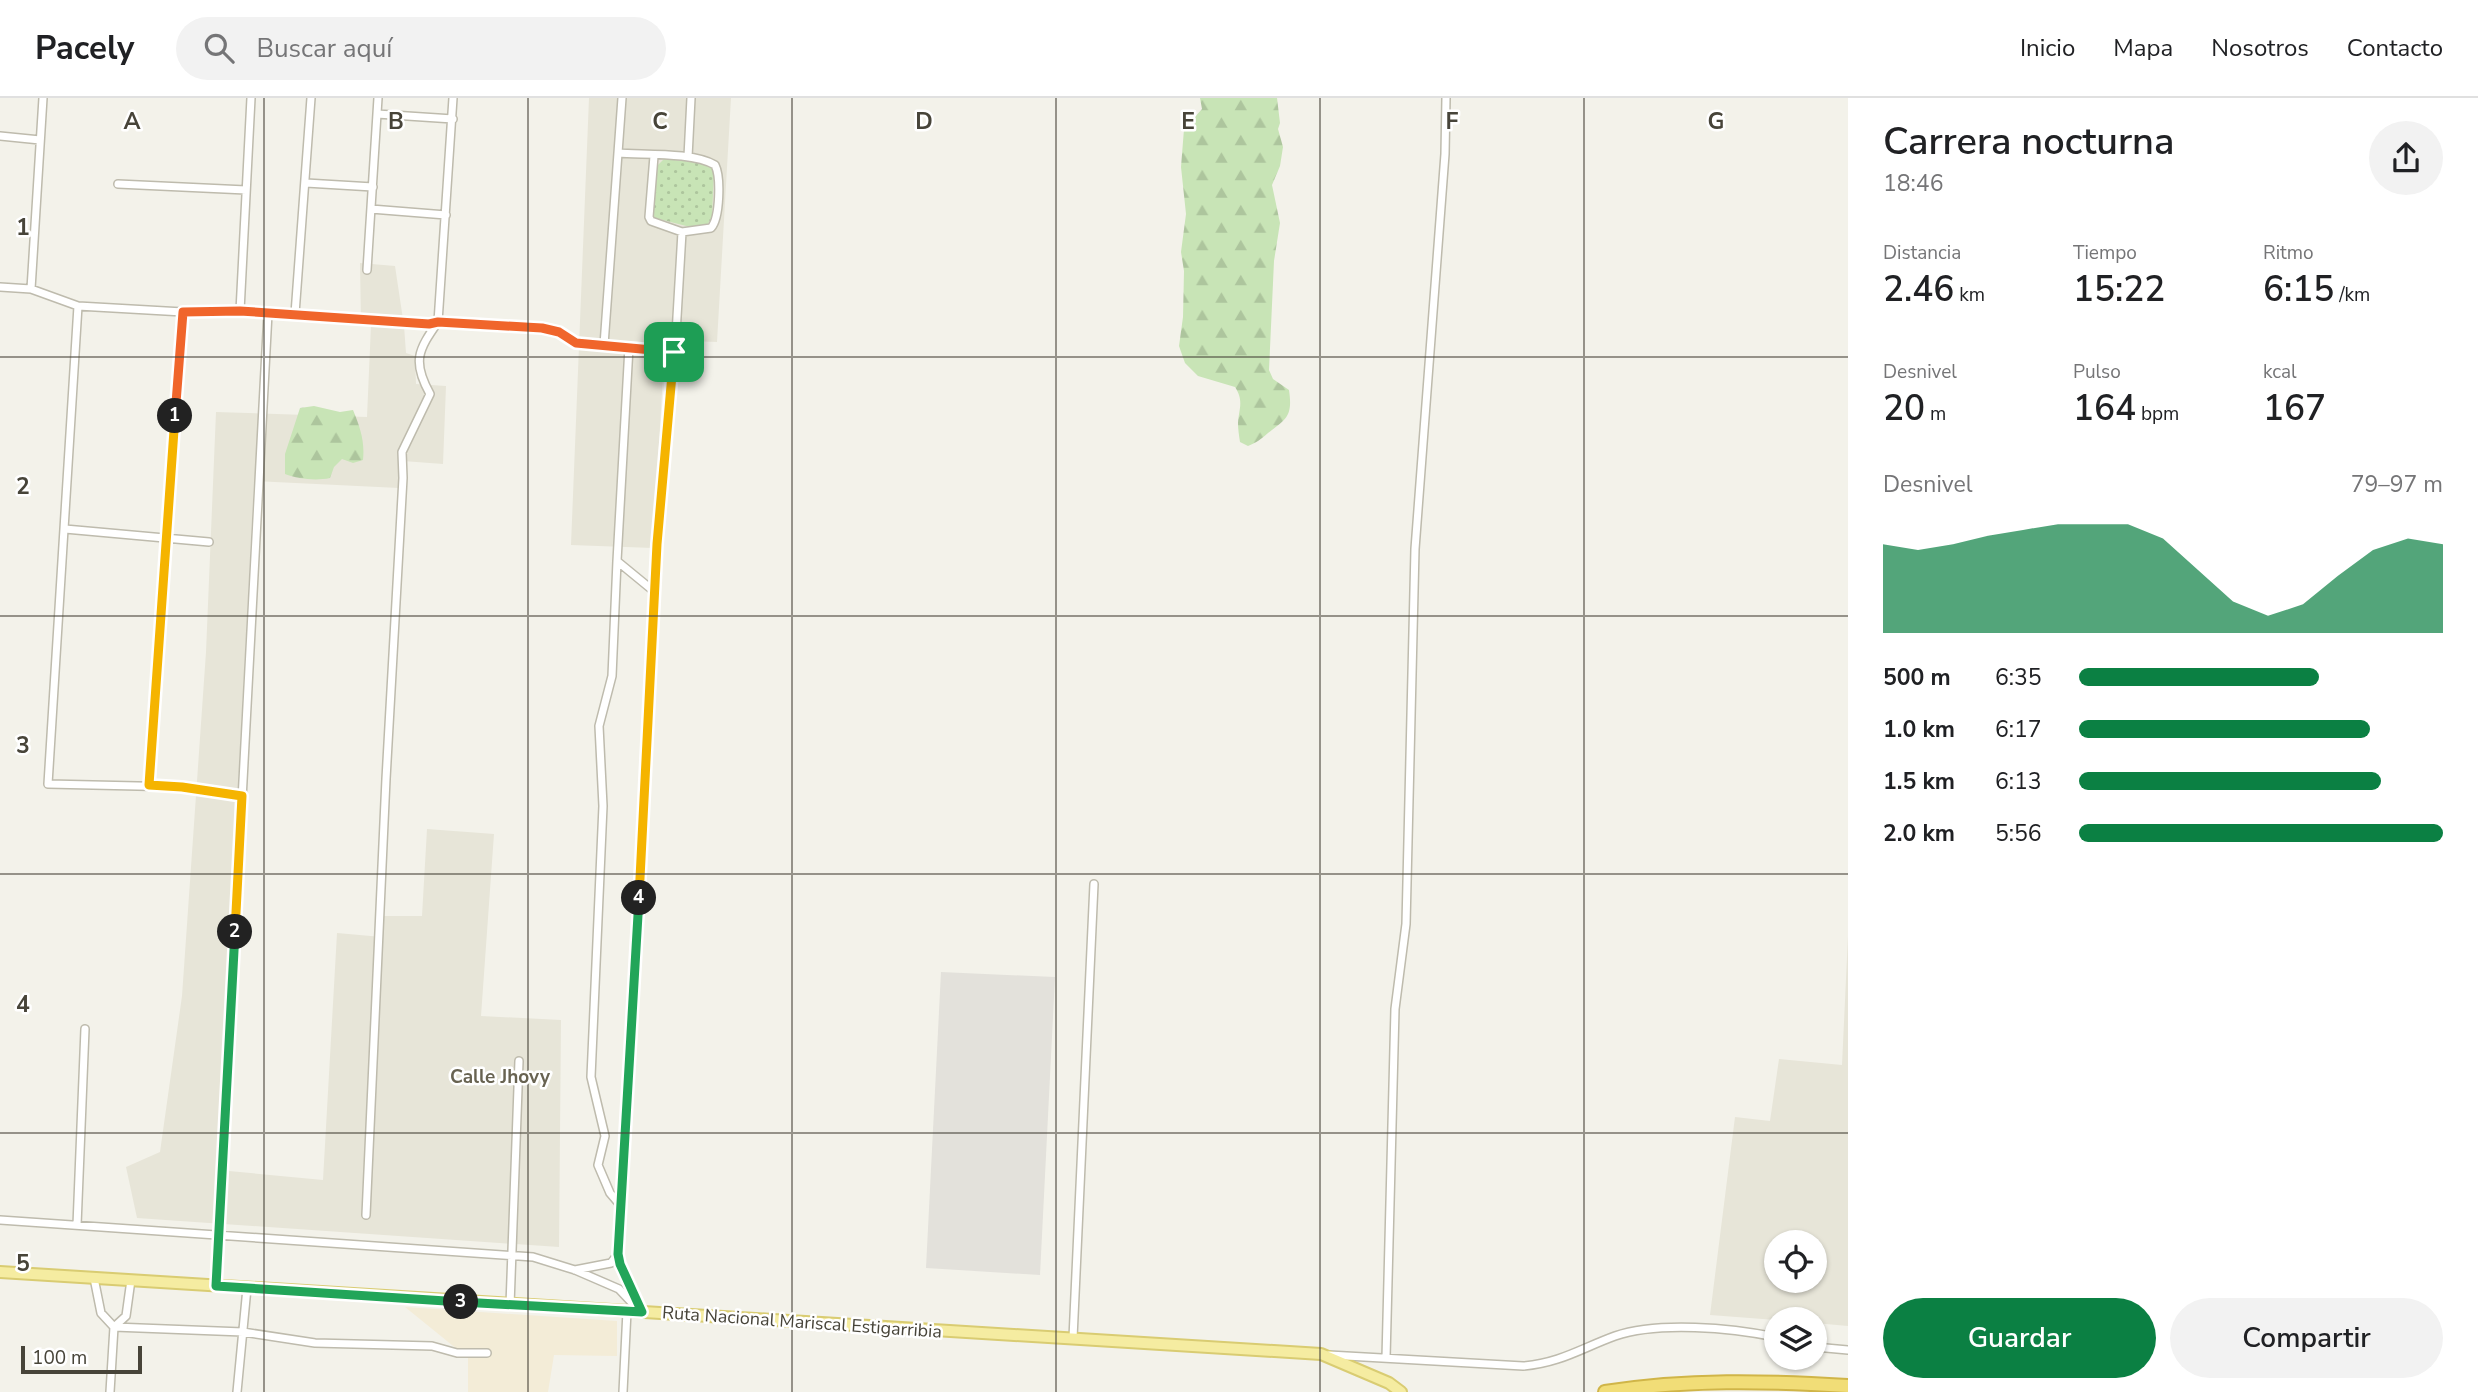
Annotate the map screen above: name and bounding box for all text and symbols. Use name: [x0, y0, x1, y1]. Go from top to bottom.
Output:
search box: [176, 17, 666, 80]
text: Pacely: [35, 26, 134, 71]
icon: search: [200, 29, 238, 67]
text: Buscar aquí: [256, 31, 392, 66]
text: Inicio: [2020, 32, 2075, 64]
text: Mapa: [2113, 32, 2173, 64]
text: Nosotros: [2211, 32, 2309, 64]
text: Contacto: [2347, 32, 2443, 64]
text: A: [123, 106, 141, 137]
text: B: [388, 106, 404, 137]
text: C: [652, 106, 668, 137]
text: D: [915, 106, 933, 137]
text: E: [1181, 106, 1195, 137]
text: F: [1446, 106, 1459, 137]
text: G: [1708, 106, 1724, 137]
text: Carrera nocturna: [1883, 116, 2174, 167]
button: share: [2369, 121, 2443, 195]
text: 18:46: [1883, 168, 1943, 199]
text: 1: [16, 212, 30, 243]
text: Distancia: [1883, 240, 1961, 266]
text: Tiempo: [2073, 240, 2137, 266]
text: Ritmo: [2263, 240, 2314, 266]
text: 2.46: [1883, 266, 1954, 313]
text: 15:22: [2073, 266, 2165, 313]
text: 6:15: [2263, 266, 2334, 313]
text: km: [1954, 282, 1985, 308]
text: /km: [2334, 282, 2370, 308]
pin: [644, 322, 704, 382]
icon: arrive: [655, 333, 693, 371]
text: Desnivel: [1883, 359, 1957, 385]
text: Pulso: [2073, 359, 2121, 385]
text: kcal: [2263, 359, 2297, 385]
text: 20: [1883, 385, 1925, 432]
text: 164: [2073, 385, 2136, 432]
text: 167: [2263, 385, 2326, 432]
pin: 1: [158, 398, 192, 434]
text: m: [1925, 401, 1946, 427]
text: bpm: [2136, 401, 2179, 427]
text: 1: [169, 402, 180, 428]
text: Desnivel: [1883, 469, 1973, 500]
text: 79–97 m: [2351, 469, 2443, 500]
text: 2: [16, 471, 30, 502]
text: 500 m: [1883, 662, 1951, 693]
text: 6:35: [1995, 662, 2042, 693]
text: 1.0 km: [1883, 714, 1955, 745]
text: 6:17: [1995, 714, 2042, 745]
text: 3: [16, 730, 30, 761]
text: 1.5 km: [1883, 766, 1955, 797]
text: 6:13: [1995, 766, 2042, 797]
text: 2.0 km: [1883, 818, 1955, 849]
text: 5:56: [1995, 818, 2042, 849]
pin: 4: [622, 880, 656, 916]
text: 4: [633, 884, 644, 910]
pin: 2: [218, 914, 252, 950]
text: 2: [229, 918, 240, 944]
text: 4: [16, 989, 30, 1020]
district label: Calle Jhovy: [450, 1064, 551, 1090]
map controls: [1764, 1230, 1827, 1370]
button: locate: [1764, 1230, 1827, 1293]
text: 5: [16, 1248, 30, 1279]
pin: 3: [444, 1284, 478, 1320]
text: 3: [455, 1288, 466, 1314]
button: Guardar: [1883, 1298, 2156, 1378]
button: Compartir: [2170, 1298, 2443, 1378]
street label: Ruta Nacional Mariscal Estigarribia: [661, 1300, 943, 1344]
button: layers: [1764, 1307, 1827, 1370]
scale bar: [21, 1343, 142, 1375]
text: 100 m: [32, 1345, 87, 1371]

